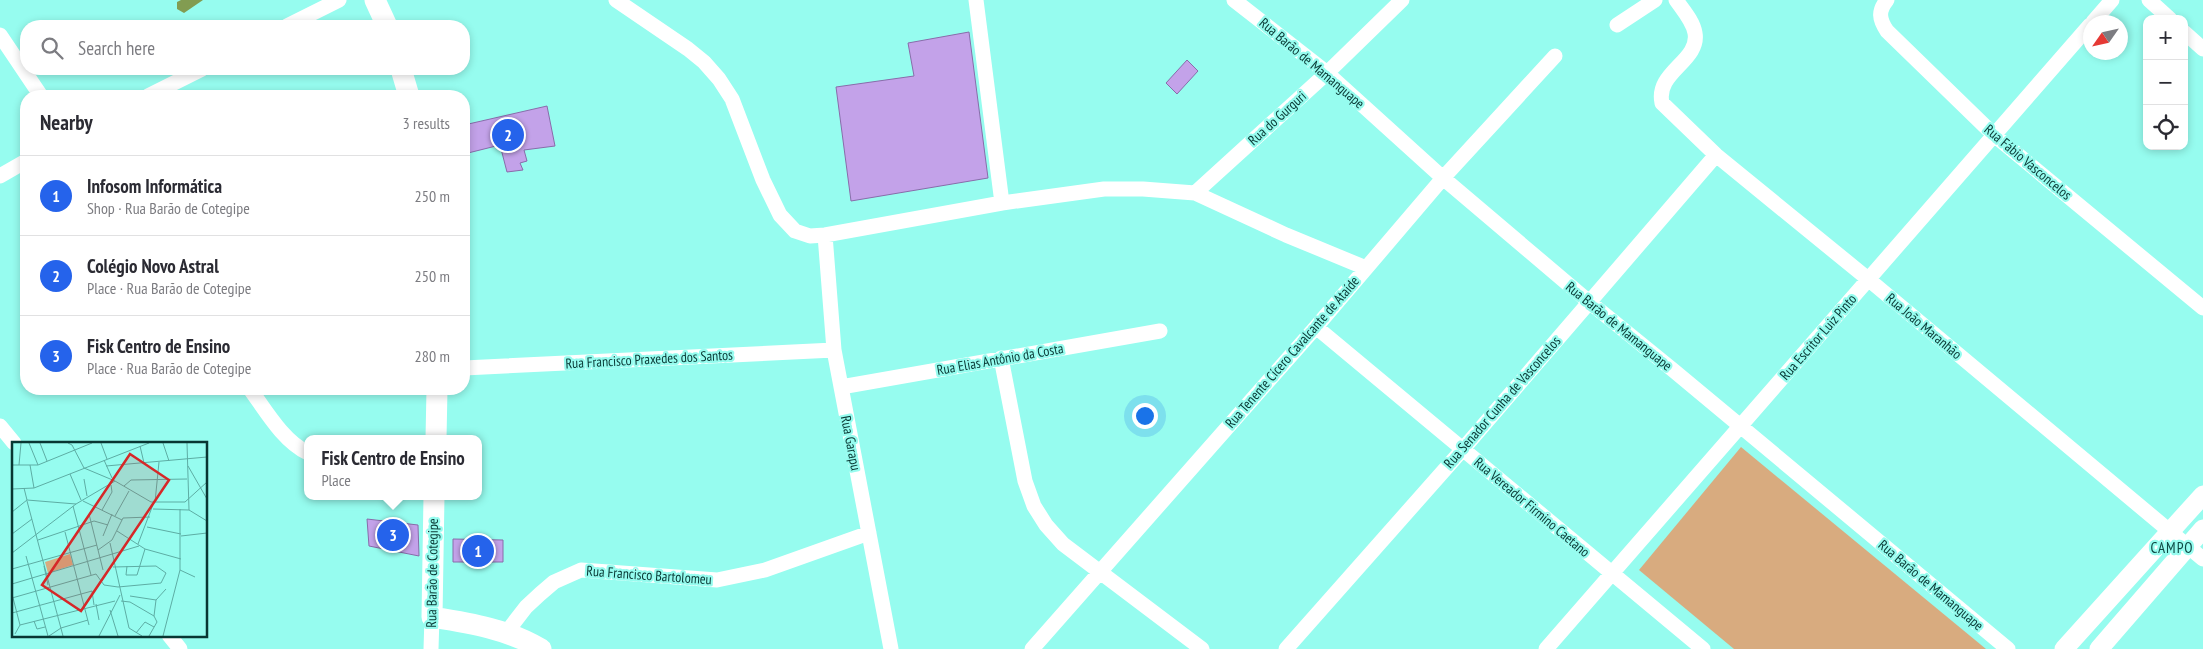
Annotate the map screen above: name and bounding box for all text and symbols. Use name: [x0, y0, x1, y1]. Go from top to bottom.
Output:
street label: Rua Barão de Mamanguape: [1256, 14, 1368, 112]
north arrow: [2083, 15, 2128, 60]
map controls: [2143, 15, 2188, 150]
button: +: [2143, 15, 2188, 60]
search box: [20, 20, 470, 75]
icon: search: [38, 34, 66, 62]
text: Search here: [78, 36, 155, 60]
button: −: [2143, 60, 2188, 105]
street label: Rua do Gurguri: [1244, 87, 1310, 149]
button: locate: [2143, 105, 2188, 150]
text: Nearby: [40, 109, 93, 136]
text: 3 results: [403, 113, 450, 133]
pin: 2: [492, 116, 524, 154]
street label: Rua Fábio Vasconcelos: [1981, 120, 2075, 204]
text: Infosom Informática: [87, 174, 222, 198]
text: 1: [52, 186, 60, 206]
text: 250 m: [415, 186, 450, 206]
text: Shop · Rua Barão de Cotegipe: [87, 198, 250, 218]
text: Colégio Novo Astral: [87, 254, 219, 278]
text: 2: [52, 266, 60, 286]
text: 250 m: [415, 266, 450, 286]
street label: Rua Tenente Cícero Cavalcante de Ataíde: [1221, 272, 1363, 432]
text: Place · Rua Barão de Cotegipe: [87, 278, 251, 298]
street label: Rua Barão de Mamanguape: [1562, 278, 1676, 375]
street label: Rua João Maranhão: [1882, 289, 1966, 363]
street label: Rua Escritor Luiz Pinto: [1776, 290, 1860, 384]
street label: Rua Senador Cunha de Vasconcelos: [1440, 332, 1564, 472]
text: Fisk Centro de Ensino: [87, 334, 230, 358]
street label: Rua Elias Antônio da Costa: [935, 339, 1065, 379]
text: 3: [52, 346, 60, 366]
text: 280 m: [415, 346, 450, 366]
street label: Rua Francisco Praxedes dos Santos: [565, 346, 733, 372]
text: Place · Rua Barão de Cotegipe: [87, 358, 251, 378]
your location: [1132, 403, 1158, 429]
street label: Rua Garapu: [837, 414, 865, 472]
popup: [304, 435, 482, 500]
inset map: [12, 442, 208, 636]
text: Fisk Centro de Ensino: [321, 446, 465, 470]
street label: Rua Vereador Firmino Caetano: [1470, 453, 1594, 561]
text: Place: [321, 470, 351, 490]
pin: 3: [377, 516, 409, 554]
street label: Rua Barão de Cotegipe: [422, 518, 442, 628]
pin: 1: [462, 532, 494, 570]
street label: Rua Barão de Mamanguape: [1875, 536, 1987, 634]
district label: CAMPO: [2151, 538, 2193, 557]
street label: Rua Francisco Bartolomeu: [586, 562, 712, 588]

